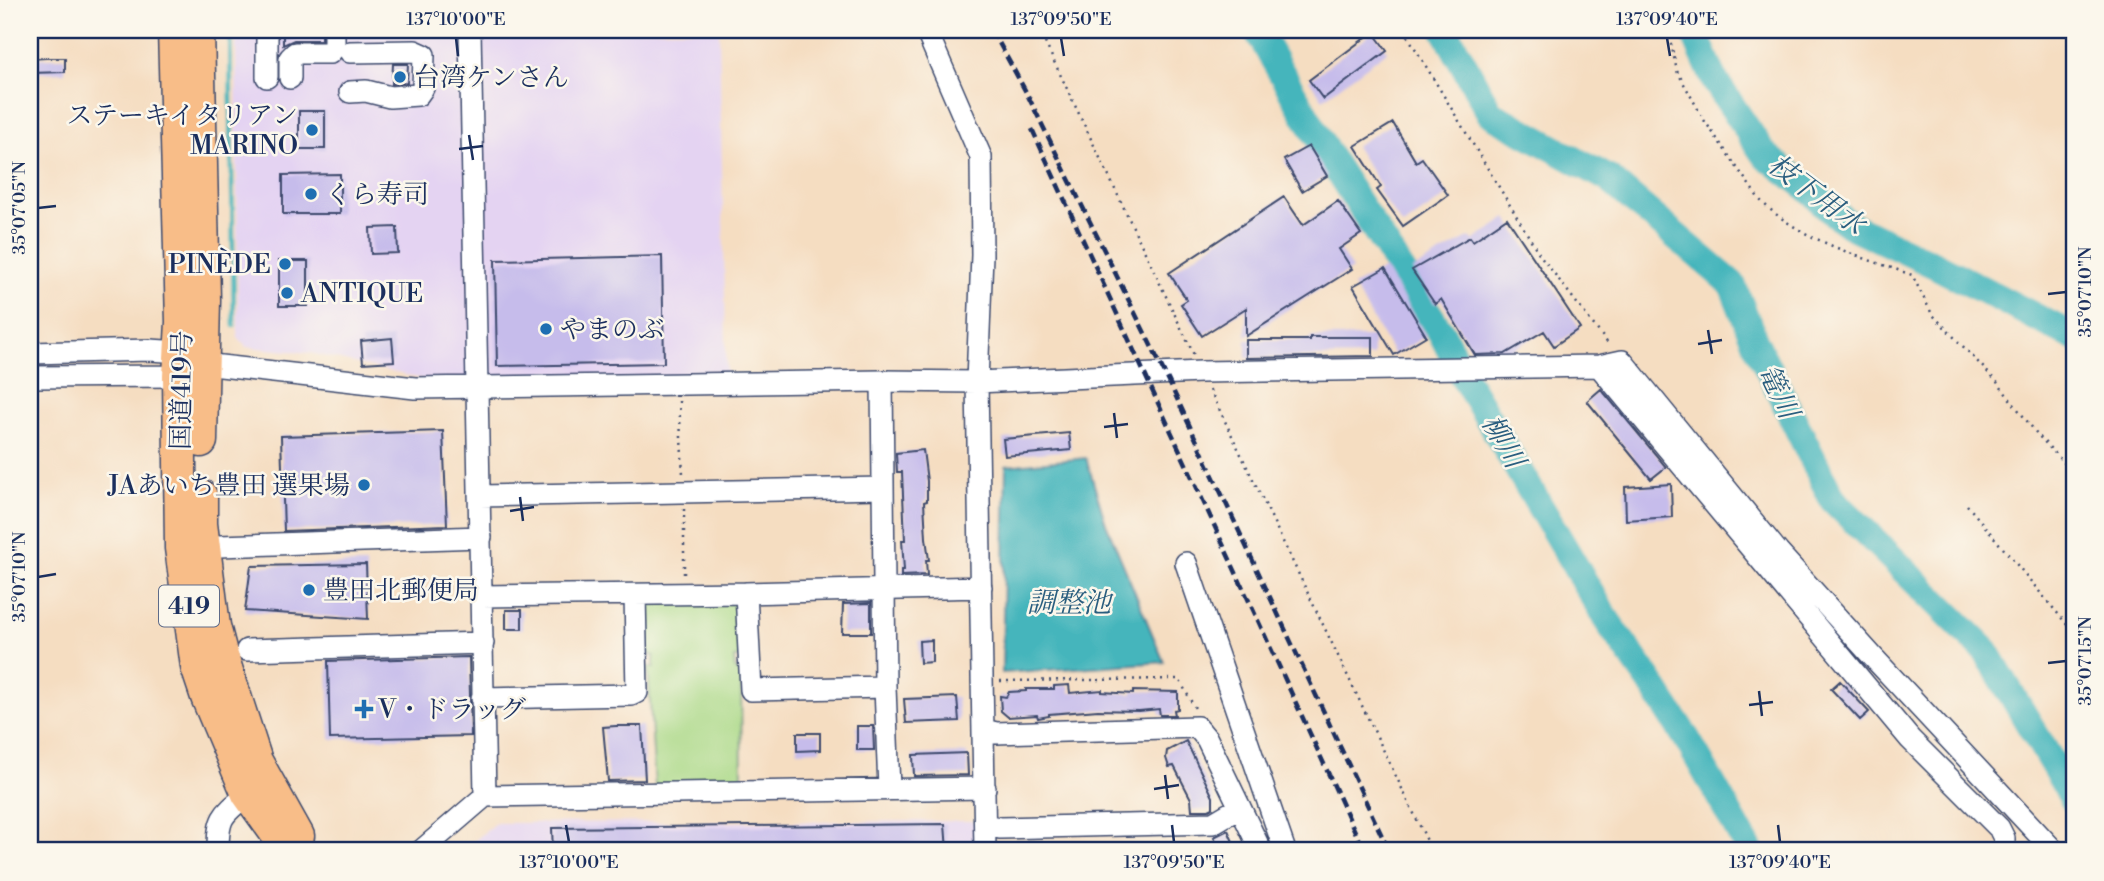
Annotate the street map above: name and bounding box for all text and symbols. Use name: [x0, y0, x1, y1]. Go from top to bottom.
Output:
text: 137°10'00"E: [406, 8, 506, 31]
text: 137°09'50"E: [1010, 8, 1112, 31]
text: 137°09'40"E: [1616, 8, 1718, 31]
place label: 台湾ケンさん: [414, 62, 569, 94]
marker: 台湾ケンさん: [392, 69, 408, 85]
place label: ステーキイタリアン MARINO: [67, 100, 298, 162]
marker: ステーキイタリアン MARINO: [304, 122, 320, 138]
water label: 枝下用水: [1761, 148, 1874, 245]
text: 35°07'05"N: [8, 161, 31, 255]
place label: くら寿司: [325, 179, 429, 211]
marker: くら寿司: [303, 186, 319, 202]
text: 35°07'10"N: [2074, 246, 2097, 337]
place label: PINÈDE: [168, 247, 271, 281]
marker: PINÈDE: [277, 256, 293, 272]
place label: ANTIQUE: [300, 278, 423, 310]
marker: ANTIQUE: [279, 285, 295, 301]
place label: やまのぶ: [560, 314, 664, 346]
marker: やまのぶ: [538, 321, 554, 337]
street label: 国道419号: [165, 330, 199, 450]
water label: 篭川: [1750, 359, 1807, 427]
water label: 柳川: [1474, 409, 1533, 477]
place label: JAあいち豊田 選果場: [107, 470, 350, 502]
marker: JAあいち豊田 選果場: [356, 477, 372, 493]
text: 35°07'10"N: [8, 531, 31, 622]
place label: 豊田北郵便局: [323, 575, 479, 607]
marker: 豊田北郵便局: [301, 582, 317, 598]
road number: 419: [159, 586, 219, 626]
water label: 調整池: [1027, 586, 1114, 621]
text: 35°07'15"N: [2074, 616, 2097, 706]
place label: V・ドラッグ: [377, 694, 526, 726]
marker: V・ドラッグ: [356, 701, 372, 717]
text: 137°10'00"E: [519, 851, 619, 874]
text: 137°09'50"E: [1123, 851, 1225, 874]
text: 137°09'40"E: [1729, 851, 1831, 874]

